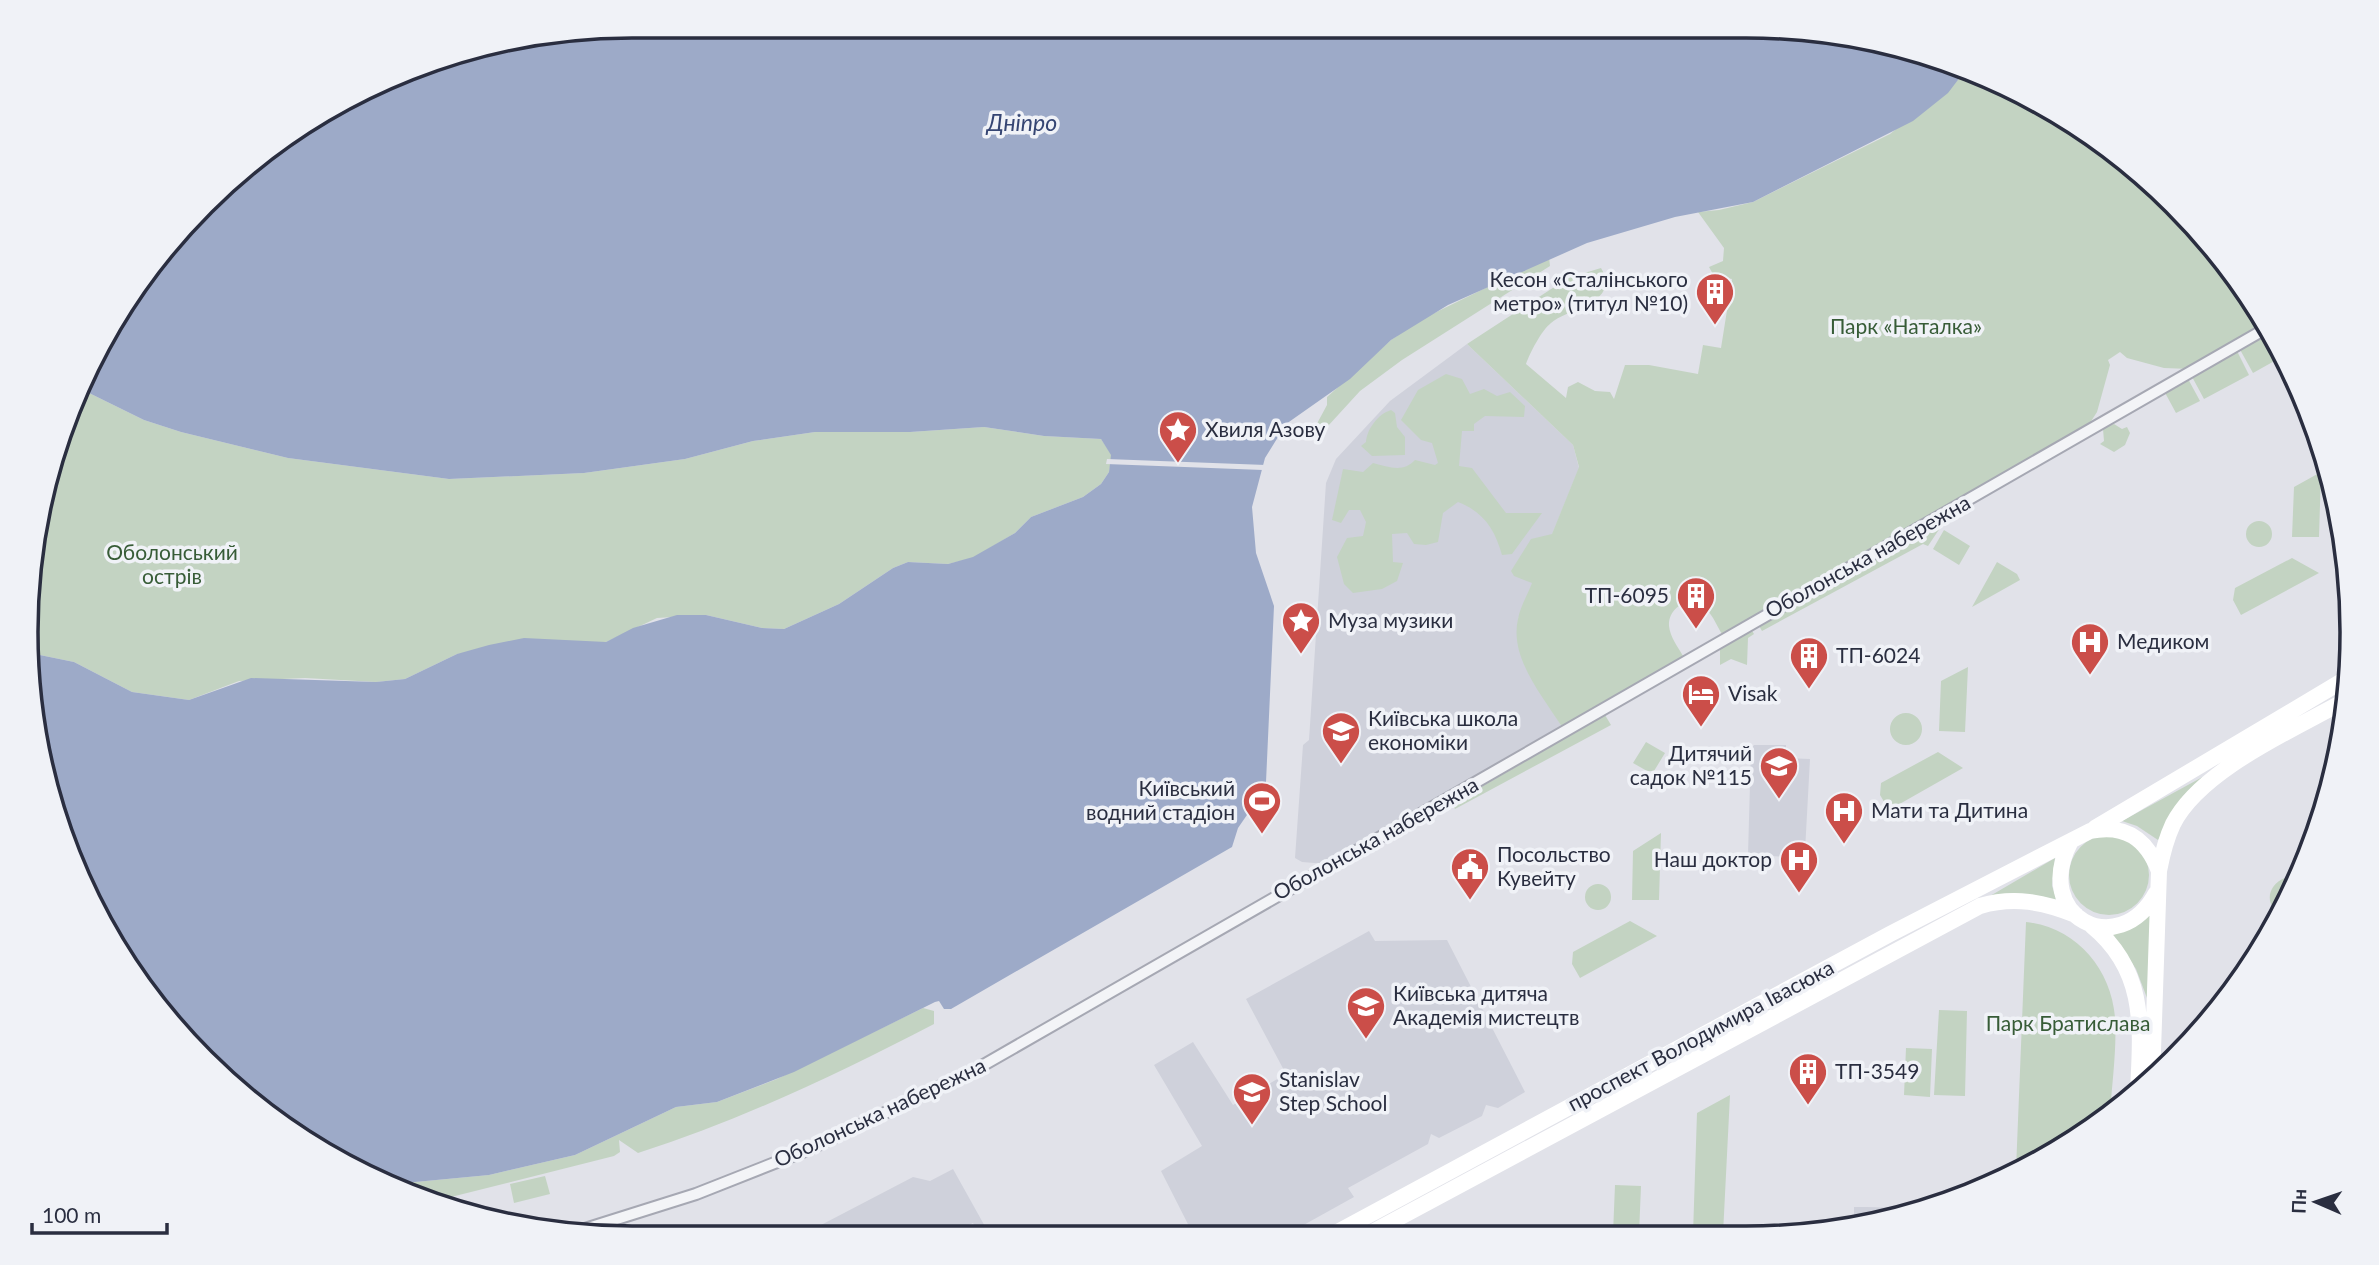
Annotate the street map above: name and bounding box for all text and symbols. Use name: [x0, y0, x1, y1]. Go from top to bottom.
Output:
water label: Дніпро: [985, 108, 1057, 136]
place label: Кесон «Сталінського метро» (титул №10): [1489, 266, 1688, 315]
building icon: Кесон «Сталінського метро» (титул №10): [1694, 271, 1736, 326]
park label: Парк «Наталка»: [1830, 313, 1982, 338]
place icon: Хвиля Азову: [1157, 409, 1199, 464]
place label: Хвиля Азову: [1205, 416, 1326, 441]
street label: Оболонська набережна: [1760, 489, 1974, 623]
park label: Оболонський острів: [106, 539, 238, 588]
building icon: ТП-6095: [1675, 575, 1717, 630]
place label: ТП-6095: [1585, 582, 1669, 607]
place icon: Муза музики: [1280, 600, 1322, 655]
place label: Муза музики: [1328, 607, 1453, 632]
hospital icon: Медиком: [2069, 621, 2111, 676]
place label: Медиком: [2117, 628, 2209, 653]
building icon: ТП-6024: [1788, 635, 1830, 690]
place label: ТП-6024: [1836, 642, 1920, 667]
hotel icon: Visak: [1680, 673, 1722, 728]
place label: Visak: [1728, 680, 1778, 705]
place label: Київська школа економіки: [1368, 705, 1518, 754]
school or university icon: Київська школа економіки: [1320, 710, 1362, 765]
place label: Дитячий садок №115: [1630, 740, 1752, 789]
school or university icon: Дитячий садок №115: [1758, 745, 1800, 800]
street label: Оболонська набережна: [1268, 771, 1482, 905]
place label: Київський водний стадіон: [1086, 775, 1235, 824]
sports icon: Київський водний стадіон: [1241, 780, 1283, 835]
hospital icon: Мати та Дитина: [1823, 790, 1865, 845]
place label: Мати та Дитина: [1871, 797, 2028, 822]
hospital icon: Наш доктор: [1778, 839, 1820, 894]
place label: Посольство Кувейту: [1497, 841, 1611, 890]
public building icon: Посольство Кувейту: [1449, 846, 1491, 901]
place label: Наш доктор: [1654, 846, 1772, 871]
street label: проспект Володимира Івасюка: [1563, 954, 1838, 1116]
place label: Київська дитяча Академія мистецтв: [1393, 980, 1579, 1029]
school or university icon: Київська дитяча Академія мистецтв: [1345, 985, 1387, 1040]
park label: Парк Братислава: [1986, 1010, 2150, 1035]
building icon: ТП-3549: [1787, 1051, 1829, 1106]
street label: Оболонська набережна: [770, 1052, 989, 1172]
place label: ТП-3549: [1835, 1058, 1919, 1083]
place label: Stanislav Step School: [1279, 1066, 1387, 1115]
school or university icon: Stanislav Step School: [1231, 1071, 1273, 1126]
north arrow: [2281, 1167, 2351, 1237]
text: Пн: [2287, 1189, 2310, 1214]
scale bar: [32, 1192, 166, 1236]
text: 100 m: [42, 1202, 101, 1227]

